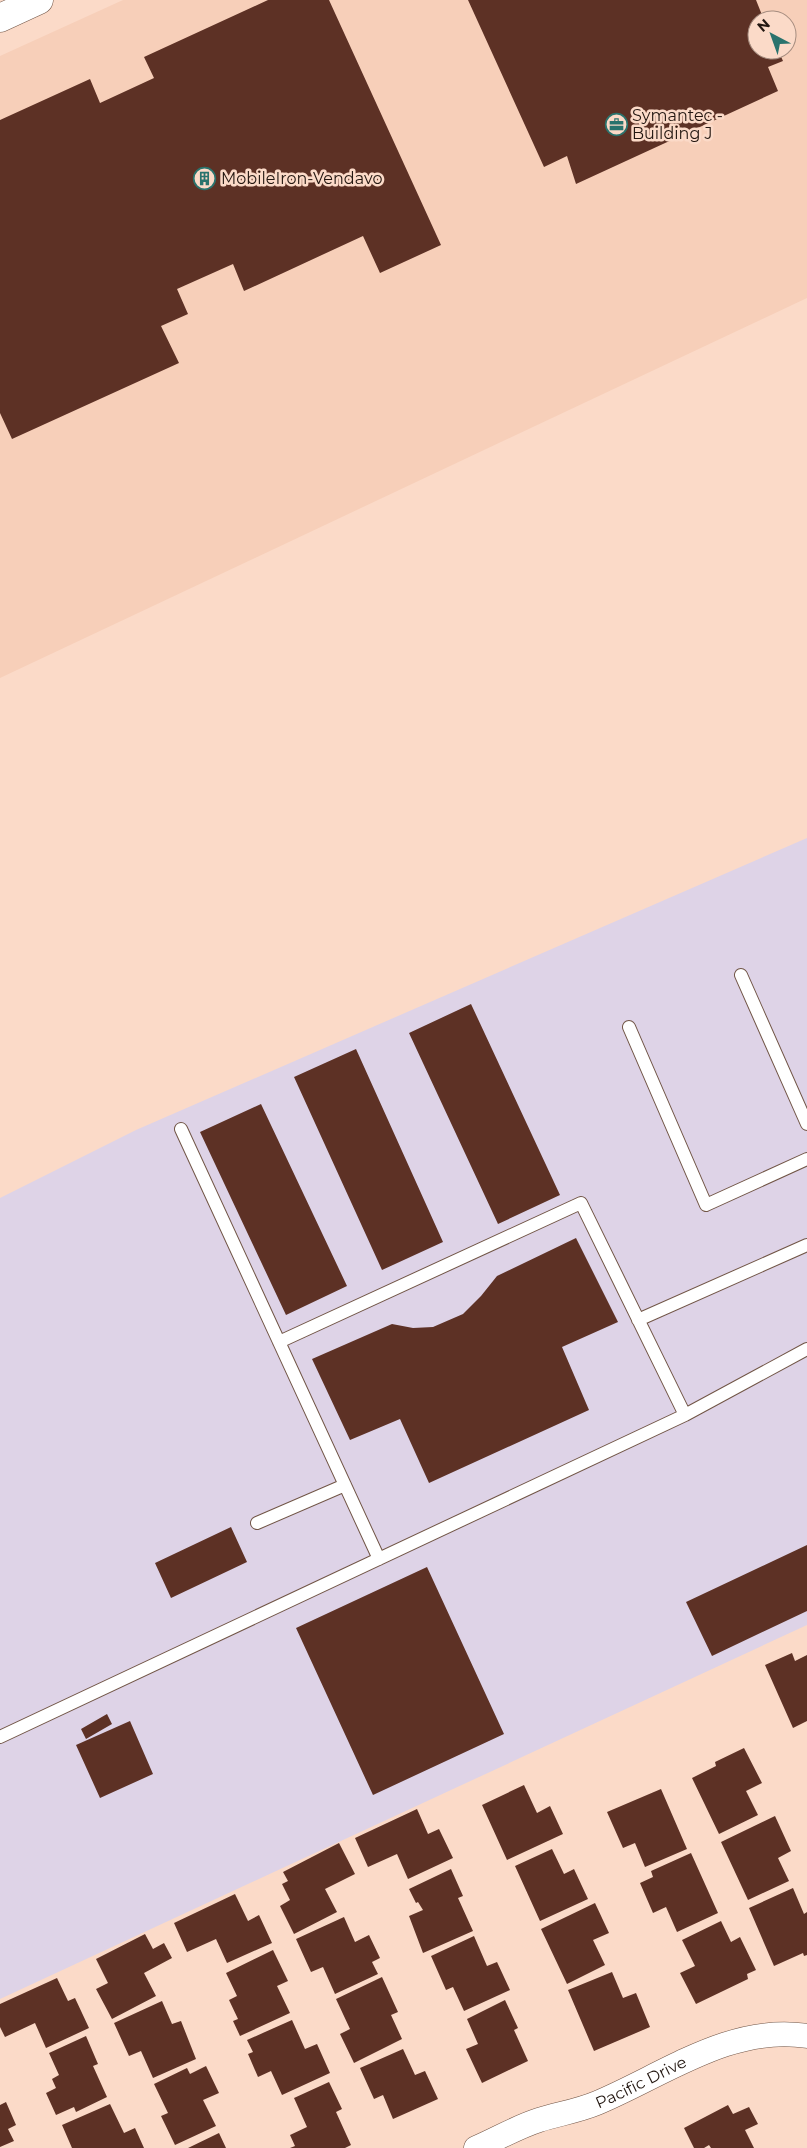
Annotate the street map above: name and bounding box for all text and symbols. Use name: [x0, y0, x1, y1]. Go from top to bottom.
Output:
north arrow: [747, 10, 797, 60]
text: N: [753, 15, 774, 36]
place label: Symantec - Building J: [632, 106, 723, 143]
office icon: Symantec - Building J: [604, 112, 628, 136]
building icon: MobileIron-Vendavo: [193, 166, 217, 190]
place label: MobileIron-Vendavo: [221, 169, 382, 188]
street label: Pacific Drive: [592, 2052, 689, 2112]

